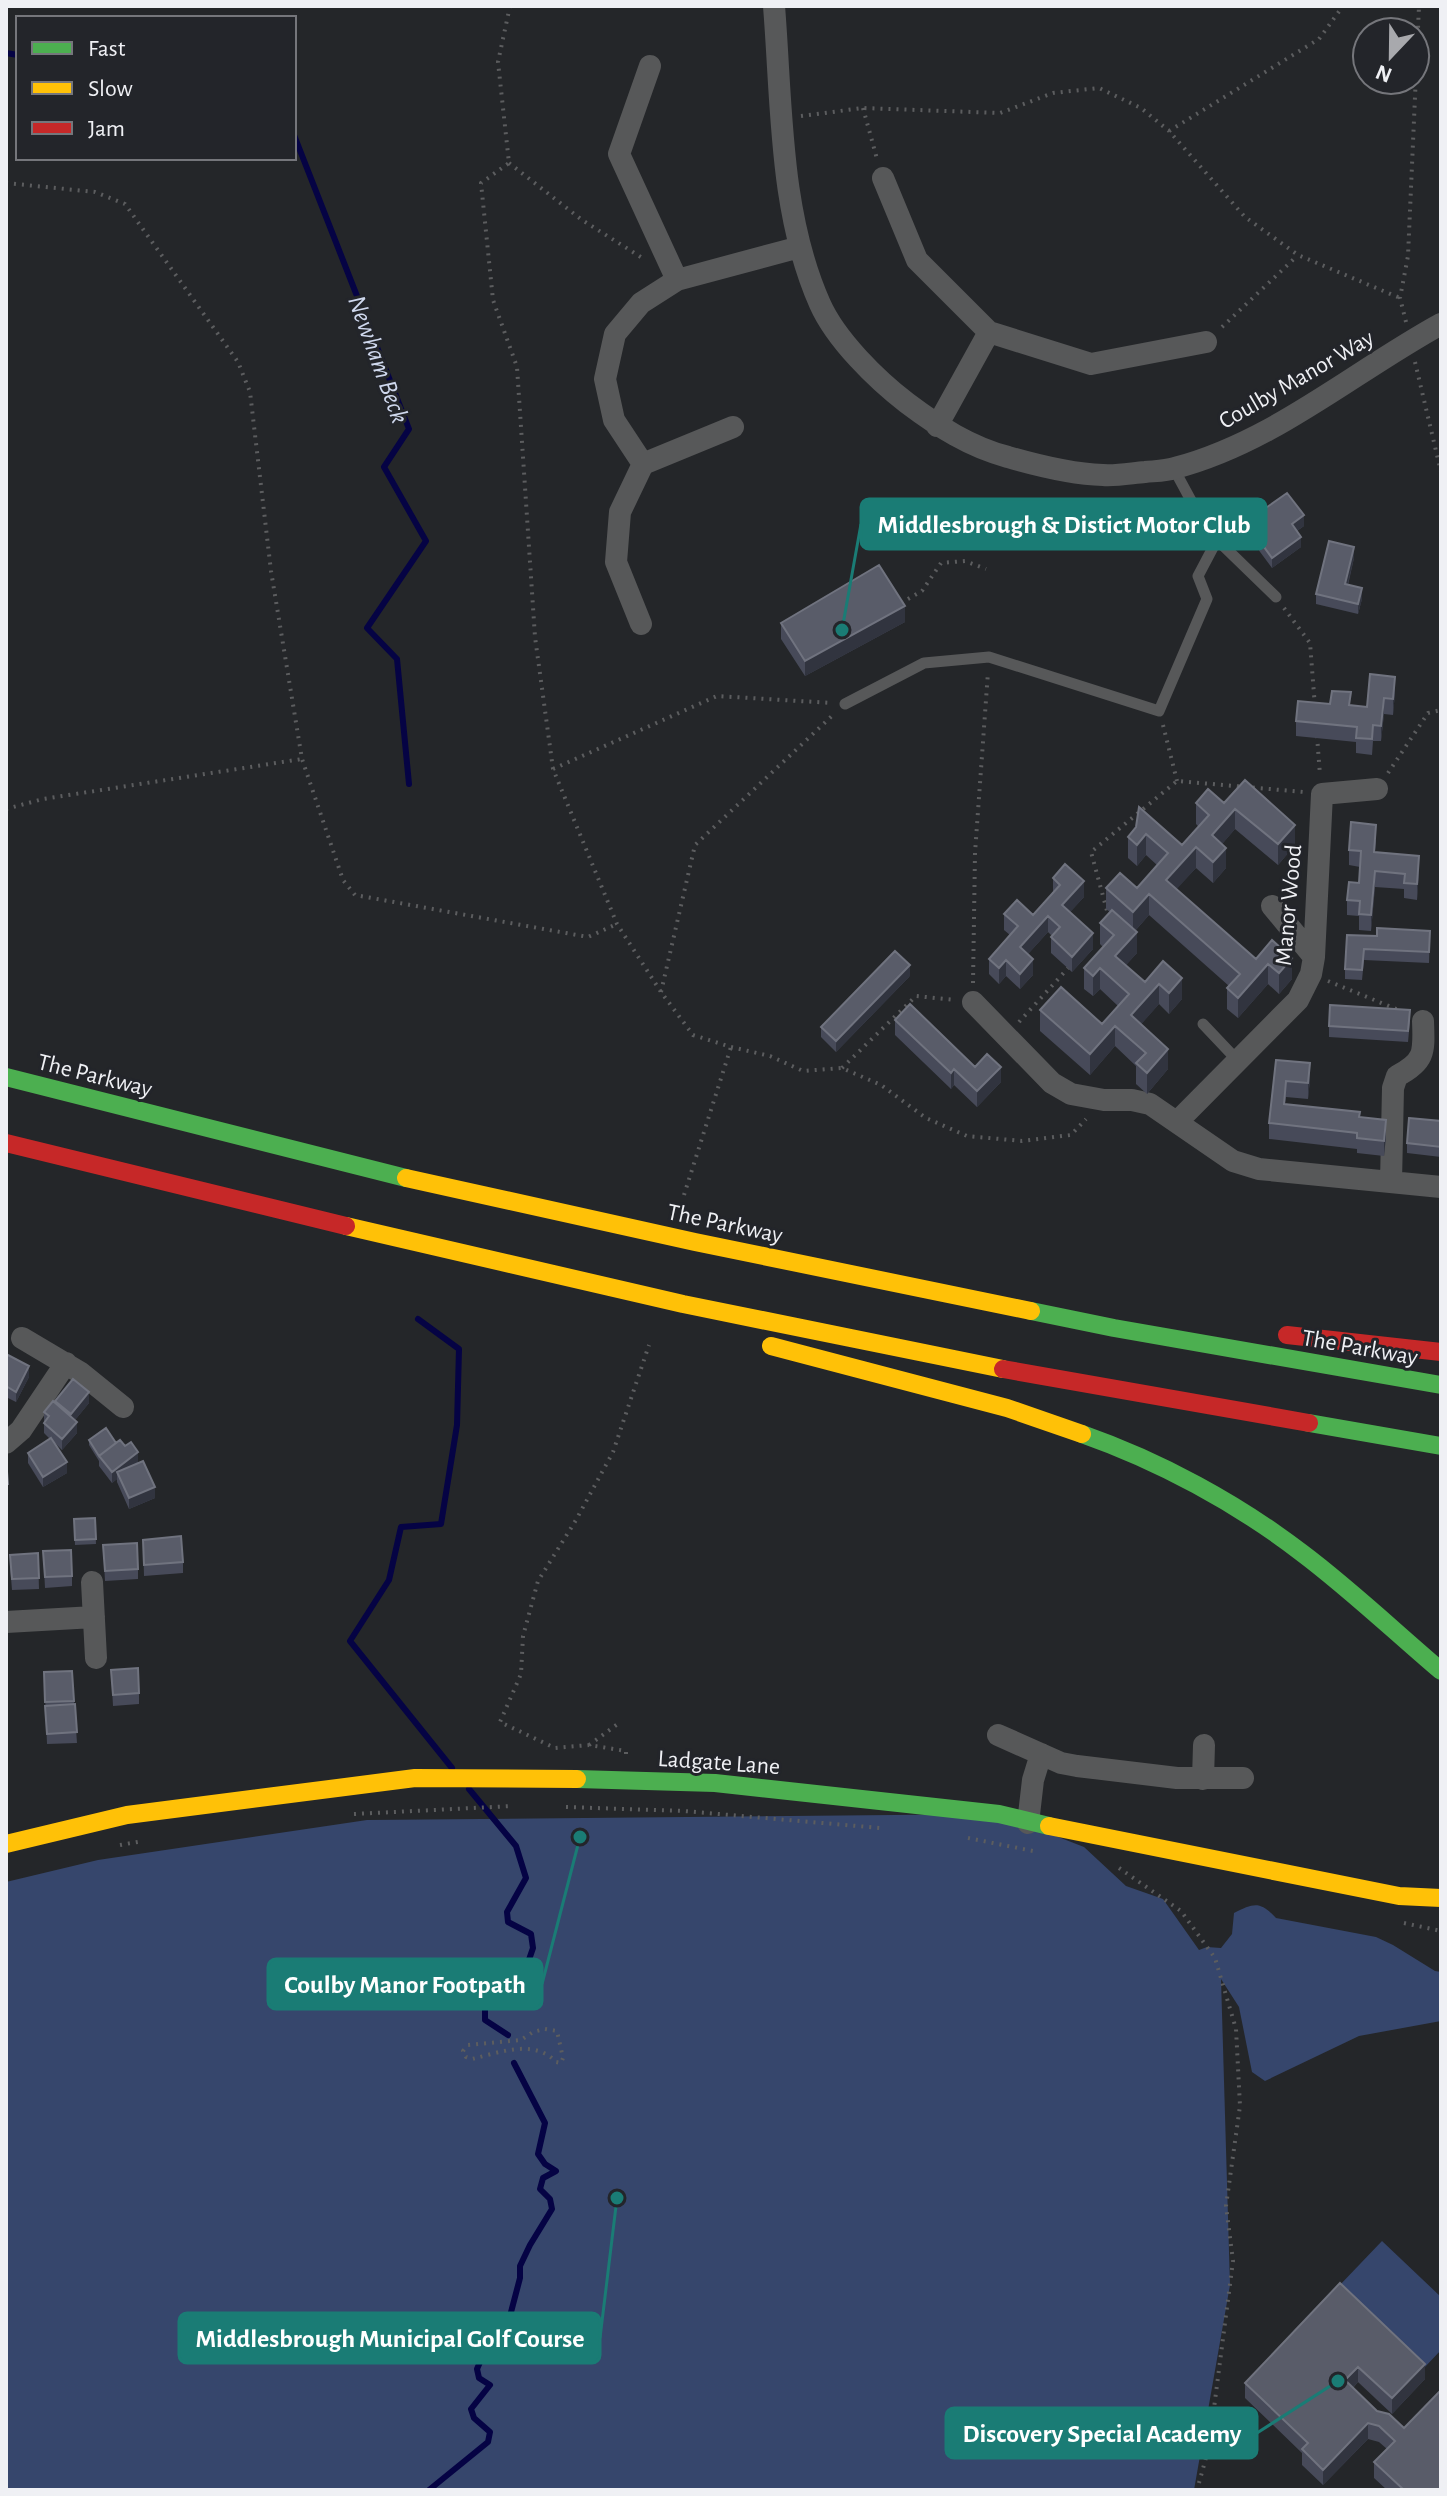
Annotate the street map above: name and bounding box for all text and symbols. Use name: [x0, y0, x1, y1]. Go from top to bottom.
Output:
legend: [16, 16, 296, 160]
north arrow: [1351, 16, 1431, 96]
text: Fast: [88, 37, 126, 61]
text: N: [1373, 61, 1395, 87]
text: Slow: [88, 77, 133, 101]
text: Jam: [88, 117, 125, 141]
water label: Newham Beck: [343, 292, 413, 427]
street label: Coulby Manor Way: [1215, 326, 1378, 434]
callout: Middlesbrough & Distict Motor Club: [861, 499, 1266, 549]
text: Middlesbrough & Distict Motor Club: [877, 512, 1251, 538]
street label: Manor Wood: [1272, 843, 1306, 967]
street label: The Parkway: [35, 1050, 155, 1102]
street label: The Parkway: [665, 1200, 785, 1248]
street label: The Parkway: [1300, 1326, 1420, 1370]
street label: Ladgate Lane: [657, 1747, 781, 1779]
callout: Coulby Manor Footpath: [268, 1959, 542, 2009]
text: Coulby Manor Footpath: [284, 1972, 526, 1998]
callout: Middlesbrough Municipal Golf Course: [179, 2313, 600, 2363]
text: Middlesbrough Municipal Golf Course: [195, 2326, 585, 2352]
callout: Discovery Special Academy: [946, 2408, 1257, 2458]
text: Discovery Special Academy: [963, 2421, 1242, 2447]

